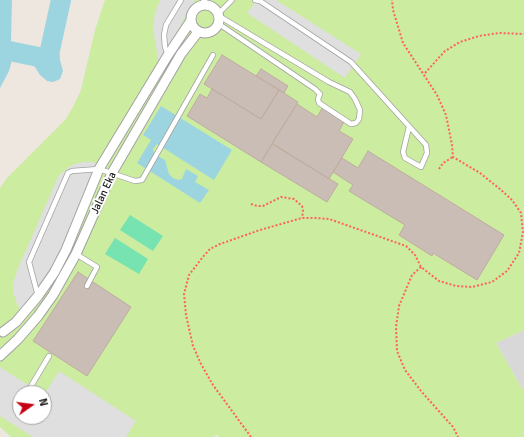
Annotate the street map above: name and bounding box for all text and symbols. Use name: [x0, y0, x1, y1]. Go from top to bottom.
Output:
street label: Jalan Eka: [89, 170, 119, 216]
north arrow: [12, 385, 52, 425]
text: N: [36, 397, 50, 408]

